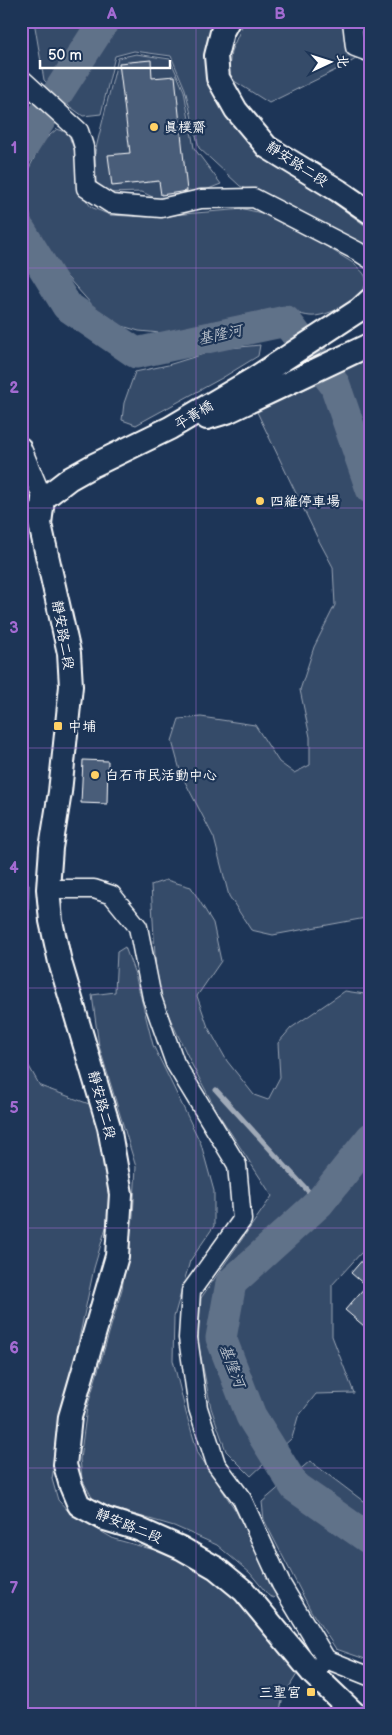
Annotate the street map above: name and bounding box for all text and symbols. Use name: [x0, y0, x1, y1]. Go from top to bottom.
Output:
text: A: [106, 5, 117, 24]
text: B: [274, 5, 286, 24]
scale bar: [40, 38, 170, 70]
north arrow: [304, 38, 354, 88]
text: 50 m: [48, 46, 82, 65]
text: 北: [334, 54, 351, 69]
place label: 真樸齋: [164, 119, 206, 136]
marker: 真樸齋: [148, 121, 160, 133]
street label: 靜安路二段: [263, 138, 331, 190]
text: 1: [11, 139, 17, 158]
water label: 基隆河: [196, 320, 247, 349]
text: 2: [9, 379, 19, 398]
street label: 平菁橋: [172, 397, 216, 433]
place label: 四維停車場: [270, 493, 340, 510]
marker: 四維停車場: [254, 495, 266, 507]
street label: 靜安路二段: [49, 599, 77, 671]
text: 3: [9, 619, 19, 638]
place label: 中埔: [68, 718, 96, 735]
marker: 中埔: [52, 720, 64, 732]
place label: 白石市民活動中心: [105, 767, 217, 784]
marker: 白石市民活動中心: [89, 769, 101, 781]
text: 4: [9, 859, 19, 878]
street label: 靜安路二段: [85, 1069, 119, 1141]
text: 5: [9, 1099, 19, 1118]
text: 6: [9, 1339, 19, 1358]
water label: 基隆河: [215, 1342, 250, 1393]
street label: 靜安路二段: [93, 1505, 165, 1547]
text: 7: [10, 1579, 19, 1598]
place label: 三聖宮: [259, 1684, 301, 1701]
marker: 三聖宮: [305, 1686, 317, 1698]

